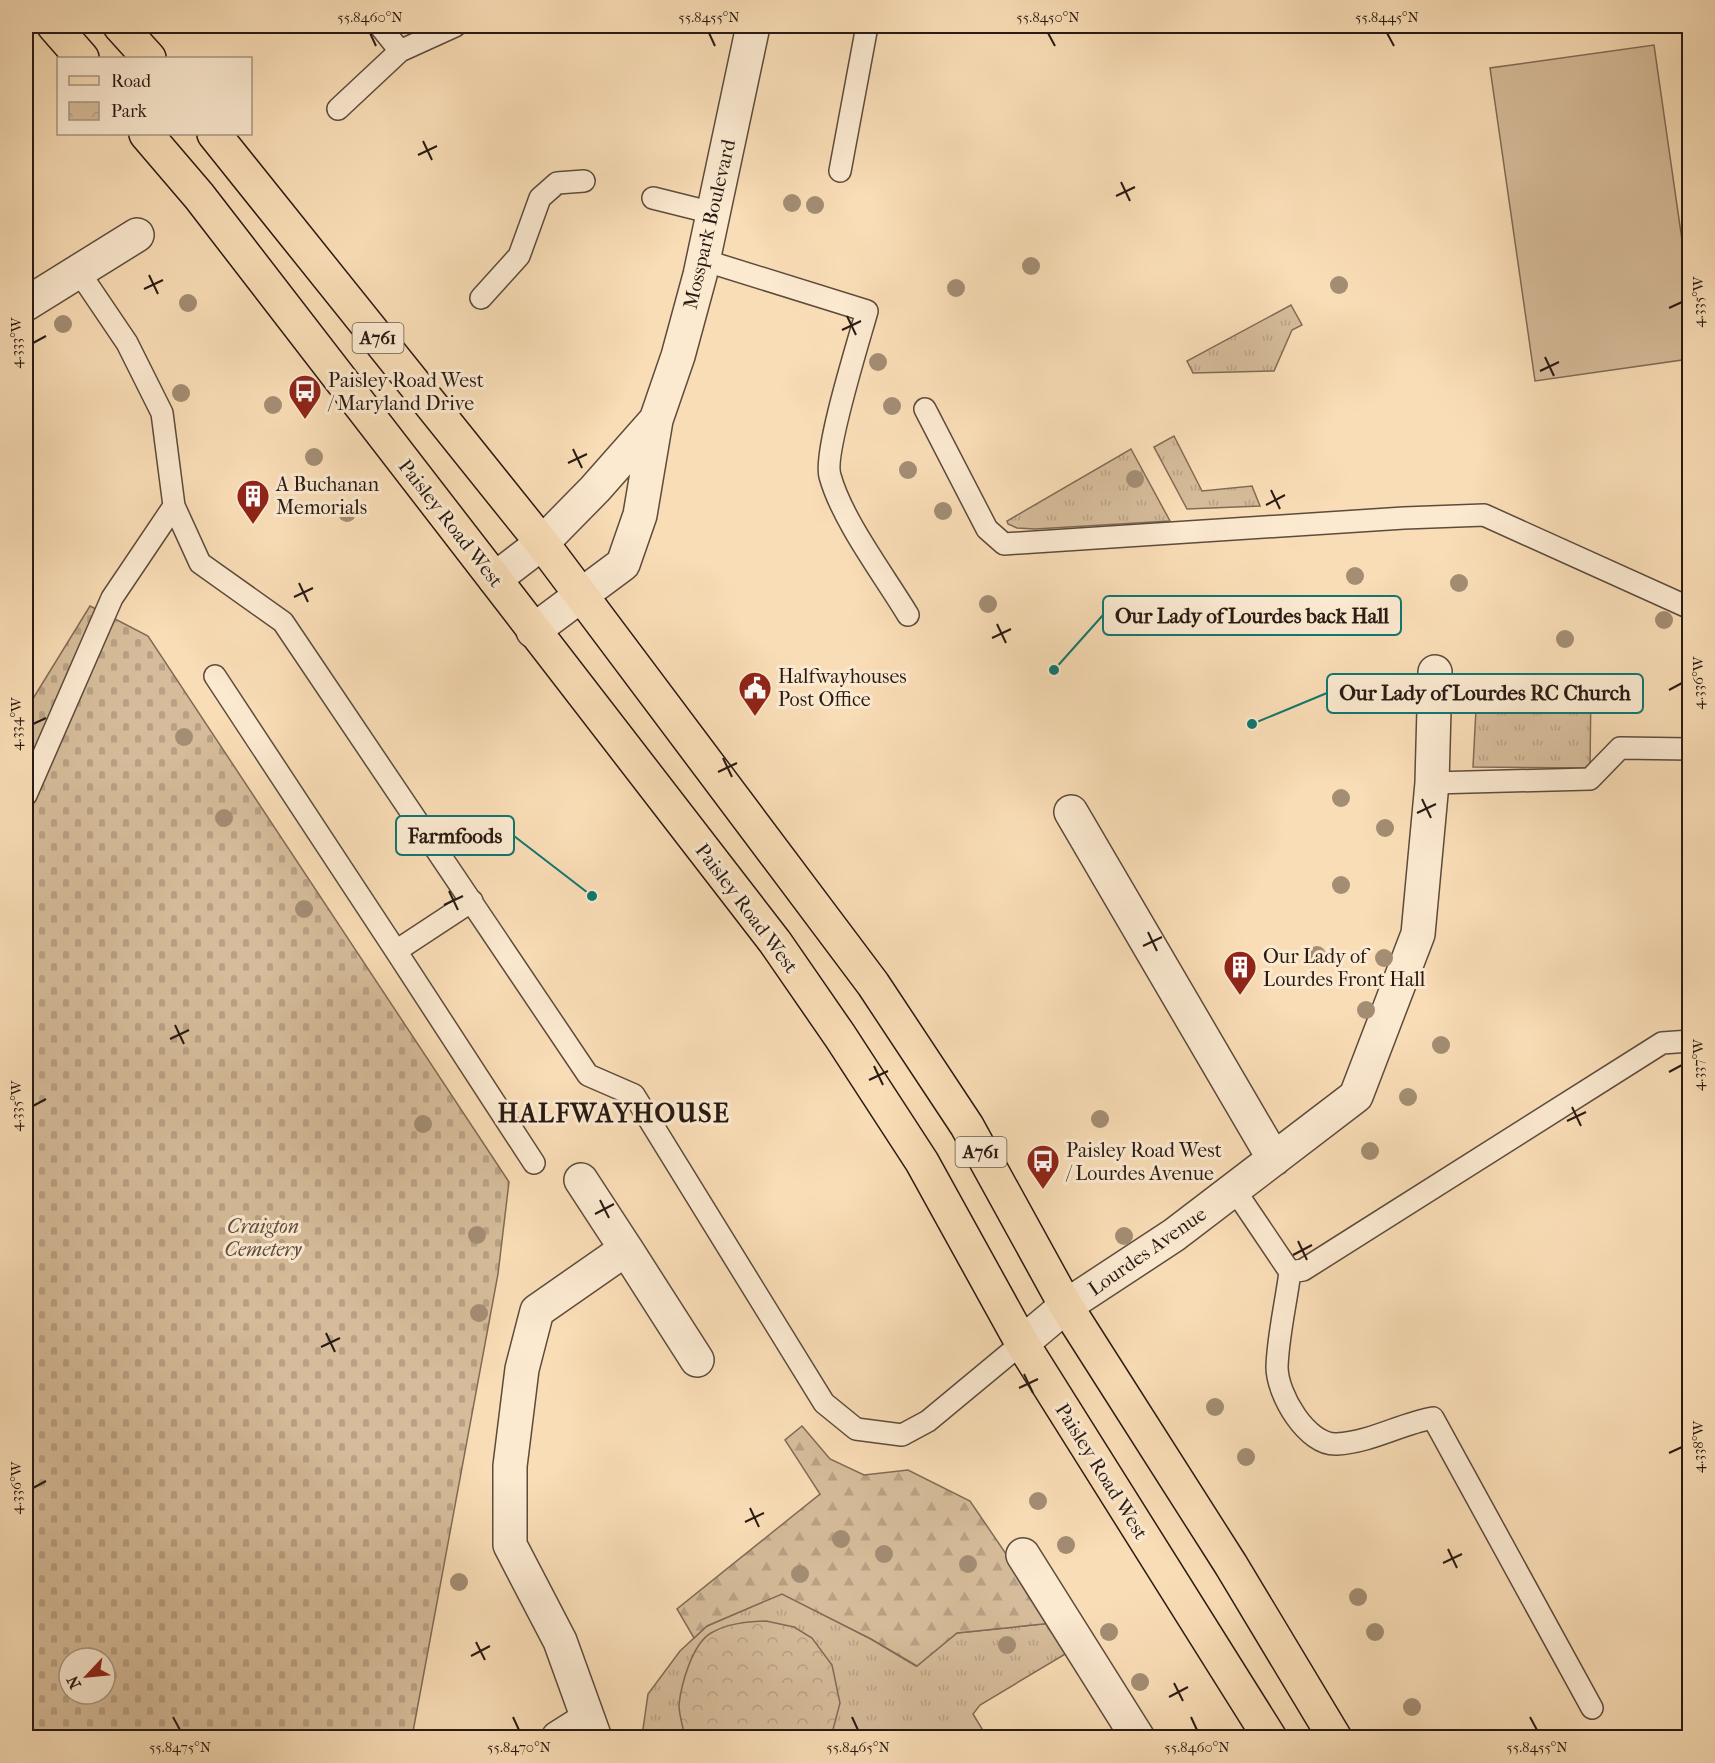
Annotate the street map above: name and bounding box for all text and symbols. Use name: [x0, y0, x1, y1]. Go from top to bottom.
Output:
text: 55.8460°N: [337, 8, 403, 26]
text: 55.8455°N: [678, 8, 740, 26]
text: 55.8450°N: [1016, 8, 1080, 26]
text: 55.8445°N: [1355, 8, 1420, 26]
legend: [57, 57, 252, 135]
text: Road: [111, 71, 151, 92]
text: Park: [111, 101, 148, 122]
street label: Mosspark Boulevard: [679, 136, 740, 311]
text: 4.335°W: [1689, 275, 1707, 328]
text: 4.333°W: [7, 316, 25, 368]
road number: A761: [352, 323, 404, 353]
place label: Paisley Road West / Maryland Drive: [327, 369, 484, 415]
bus stop icon: Paisley Road West / Maryland Drive: [287, 373, 323, 420]
street label: Paisley Road West: [394, 455, 508, 592]
place label: A Buchanan Memorials: [275, 473, 380, 519]
building icon: A Buchanan Memorials: [235, 478, 271, 525]
callout: Our Lady of Lourdes back Hall: [1103, 596, 1401, 635]
text: Our Lady of Lourdes back Hall: [1115, 604, 1389, 628]
text: 4.336°W: [1689, 655, 1707, 709]
place label: Halfwayhouses Post Office: [778, 665, 907, 711]
public building icon: Halfwayhouses Post Office: [737, 670, 773, 717]
callout: Our Lady of Lourdes RC Church: [1327, 674, 1643, 713]
text: Our Lady of Lourdes RC Church: [1339, 681, 1631, 705]
text: 4.334°W: [7, 696, 25, 751]
callout: Farmfoods: [396, 816, 514, 855]
text: Farmfoods: [407, 824, 502, 848]
street label: Paisley Road West: [691, 839, 803, 977]
place label: Our Lady of Lourdes Front Hall: [1263, 945, 1426, 991]
building icon: Our Lady of Lourdes Front Hall: [1222, 949, 1258, 996]
text: 4.337°W: [1689, 1038, 1707, 1091]
text: 4.335°W: [7, 1079, 25, 1132]
district label: HALFWAYHOUSE: [498, 1098, 730, 1129]
road number: A761: [956, 1137, 1006, 1167]
place label: Paisley Road West / Lourdes Avenue: [1065, 1139, 1222, 1185]
bus stop icon: Paisley Road West / Lourdes Avenue: [1025, 1143, 1061, 1190]
street label: Lourdes Avenue: [1084, 1202, 1211, 1301]
park label: Craigton Cemetery: [224, 1215, 302, 1261]
street label: Paisley Road West: [1051, 1399, 1153, 1543]
text: 4.338°W: [1689, 1420, 1707, 1473]
text: 4.336°W: [7, 1460, 25, 1514]
north arrow: [57, 1646, 117, 1706]
text: N: [62, 1672, 85, 1692]
text: 55.8475°N: [149, 1738, 212, 1756]
text: 55.8470°N: [487, 1738, 552, 1756]
text: 55.8465°N: [826, 1738, 890, 1756]
text: 55.8460°N: [1164, 1738, 1230, 1756]
text: 55.8455°N: [1506, 1738, 1568, 1756]

